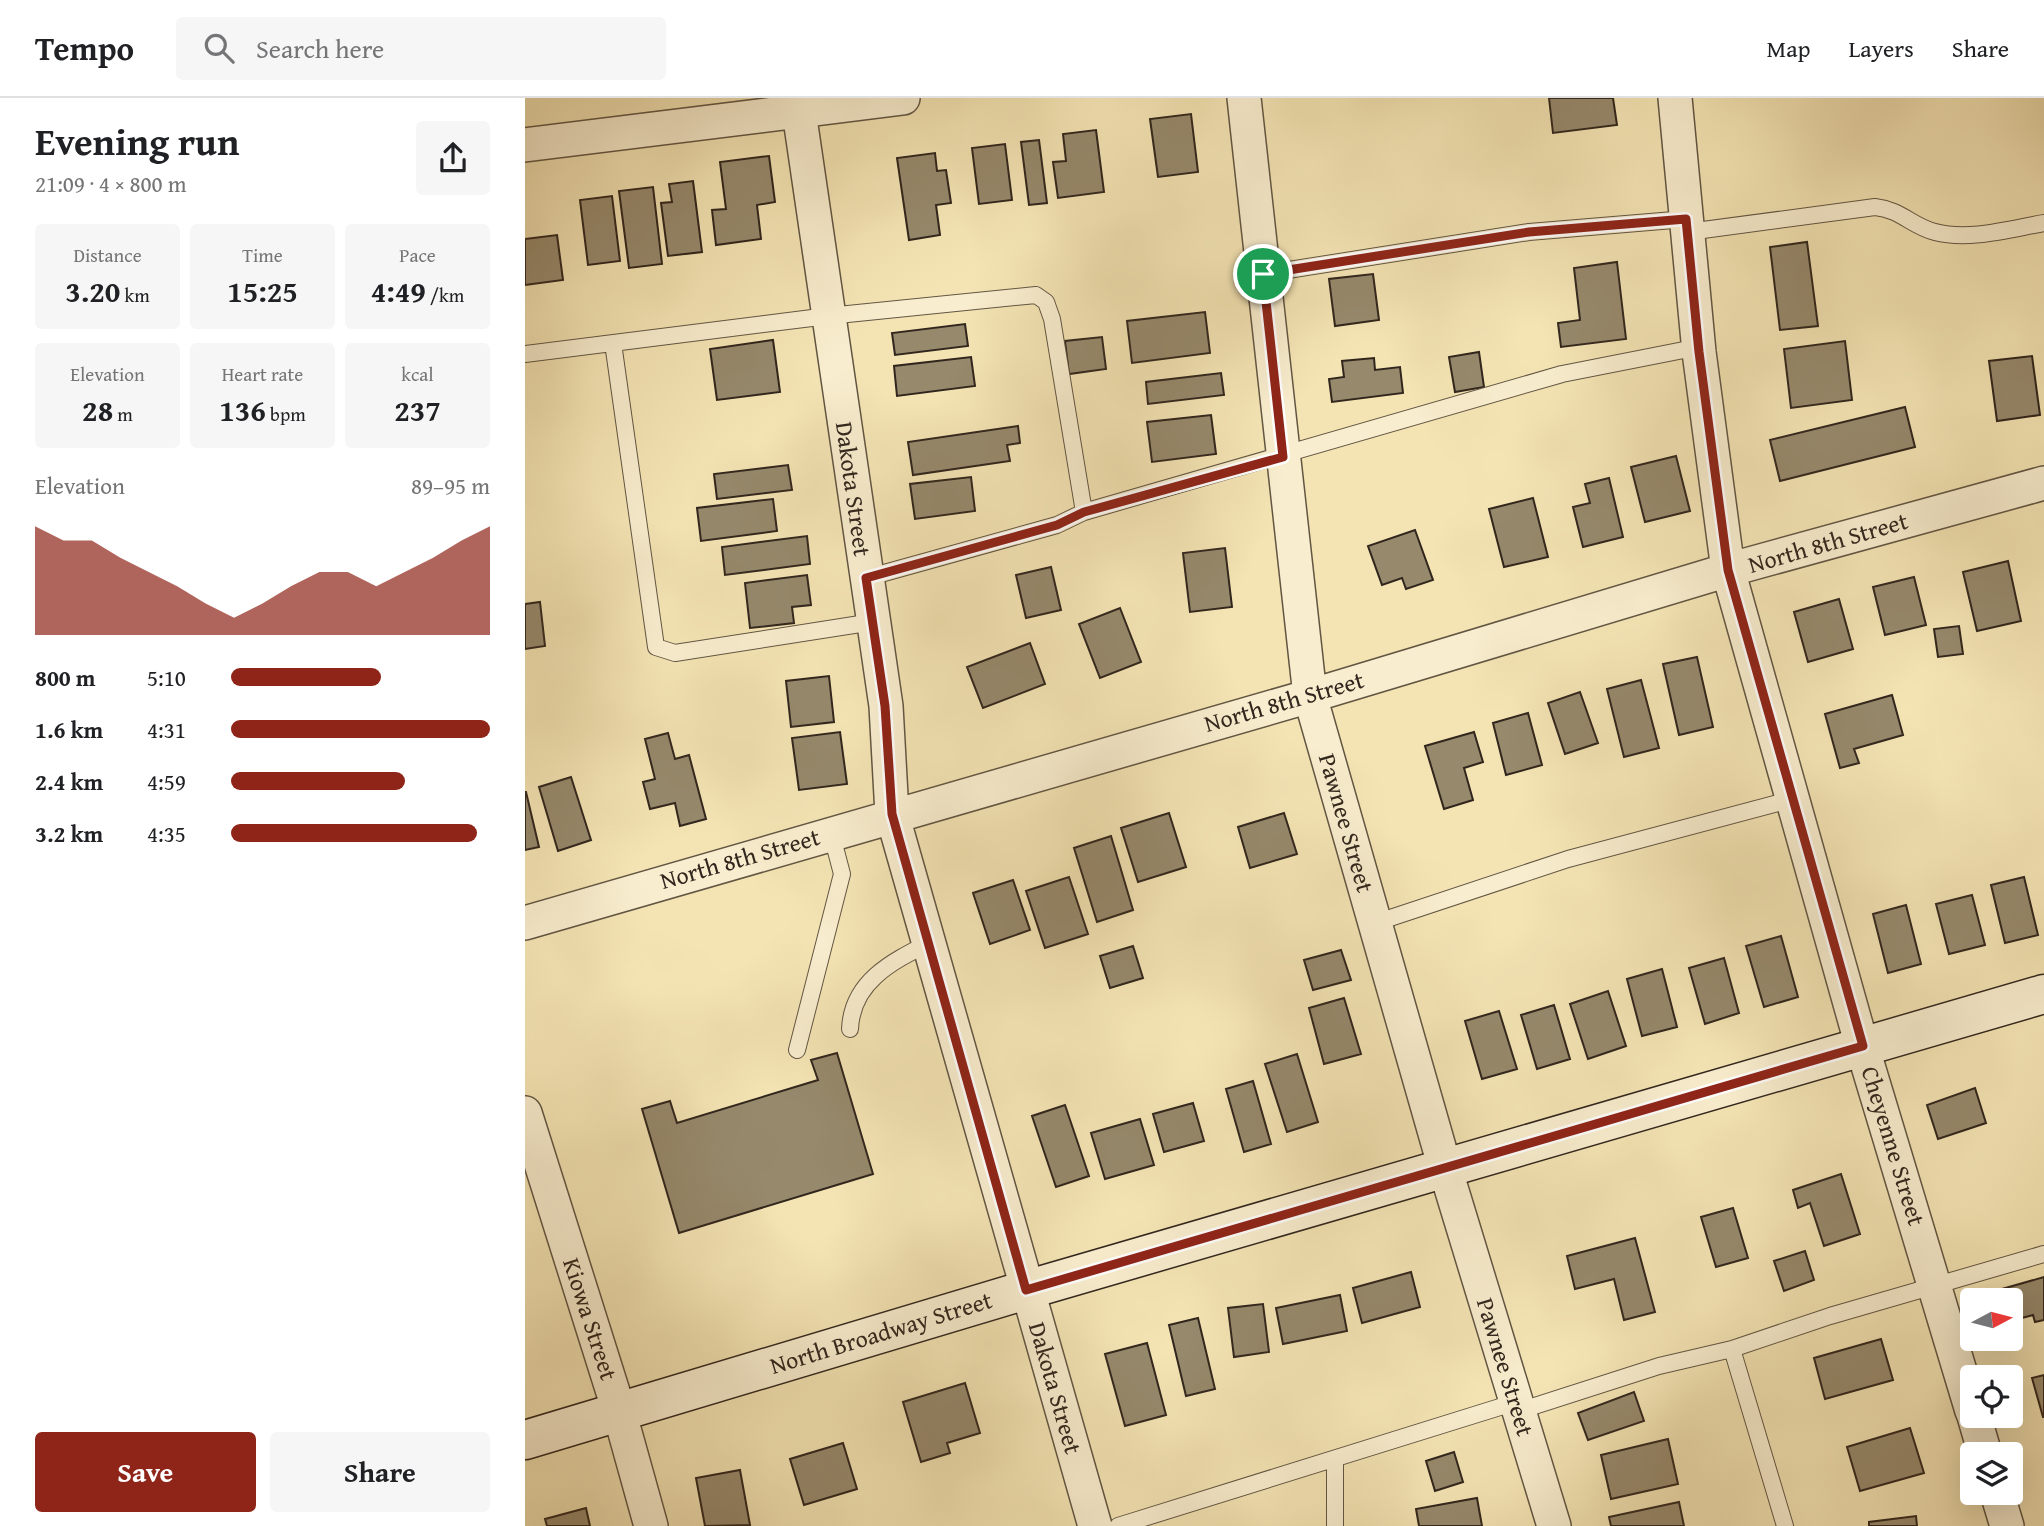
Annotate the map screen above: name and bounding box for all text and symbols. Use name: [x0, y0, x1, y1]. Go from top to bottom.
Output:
search box: [176, 17, 666, 80]
text: Tempo: [35, 24, 134, 72]
icon: search: [200, 29, 238, 67]
text: Search here: [256, 29, 384, 68]
text: Map: [1767, 31, 1810, 66]
text: Layers: [1848, 31, 1914, 66]
text: Share: [1952, 31, 2009, 66]
text: Evening run: [35, 113, 239, 169]
button: share: [416, 121, 490, 195]
text: 21:09 · 4 × 800 m: [35, 167, 187, 200]
text: Distance: [73, 241, 142, 269]
text: Time: [242, 241, 283, 269]
text: Pace: [399, 241, 436, 269]
pin: [1233, 244, 1293, 304]
icon: arrive: [1244, 255, 1282, 293]
text: 3.20: [65, 269, 120, 313]
text: 15:25: [227, 269, 298, 313]
text: 4:49: [371, 269, 426, 313]
text: km: [120, 281, 150, 309]
text: /km: [426, 281, 464, 309]
text: Elevation: [70, 360, 145, 388]
text: Heart rate: [222, 360, 303, 388]
text: kcal: [401, 360, 434, 388]
text: 28: [82, 388, 113, 432]
text: 136: [219, 388, 266, 432]
text: 237: [394, 388, 441, 432]
text: m: [113, 400, 133, 428]
text: bpm: [266, 400, 306, 428]
street label: Dakota Street: [827, 419, 880, 559]
text: Elevation: [35, 469, 125, 502]
text: 89–95 m: [411, 469, 490, 502]
street label: North 8th Street: [1744, 503, 1912, 582]
text: 800 m: [35, 661, 96, 694]
text: 5:10: [147, 661, 186, 694]
street label: North 8th Street: [1200, 662, 1368, 741]
text: 1.6 km: [35, 713, 103, 746]
text: 4:31: [147, 713, 186, 746]
street label: Pawnee Street: [1310, 749, 1383, 897]
text: 2.4 km: [35, 765, 103, 798]
text: 4:59: [147, 765, 186, 798]
text: 3.2 km: [35, 817, 103, 850]
text: 4:35: [147, 817, 186, 850]
street label: North 8th Street: [656, 819, 824, 898]
street label: Cheyenne Street: [1853, 1062, 1934, 1230]
street label: Kiowa Street: [554, 1253, 627, 1385]
street label: North Broadway Street: [765, 1282, 997, 1383]
north arrow: [1960, 1288, 2023, 1351]
map controls: [1960, 1288, 2023, 1505]
street label: Pawnee Street: [1468, 1293, 1543, 1441]
street label: Dakota Street: [1020, 1318, 1091, 1458]
button: locate: [1960, 1365, 2023, 1428]
button: Save: [35, 1432, 256, 1512]
button: Share: [270, 1432, 490, 1512]
button: layers: [1960, 1442, 2023, 1505]

